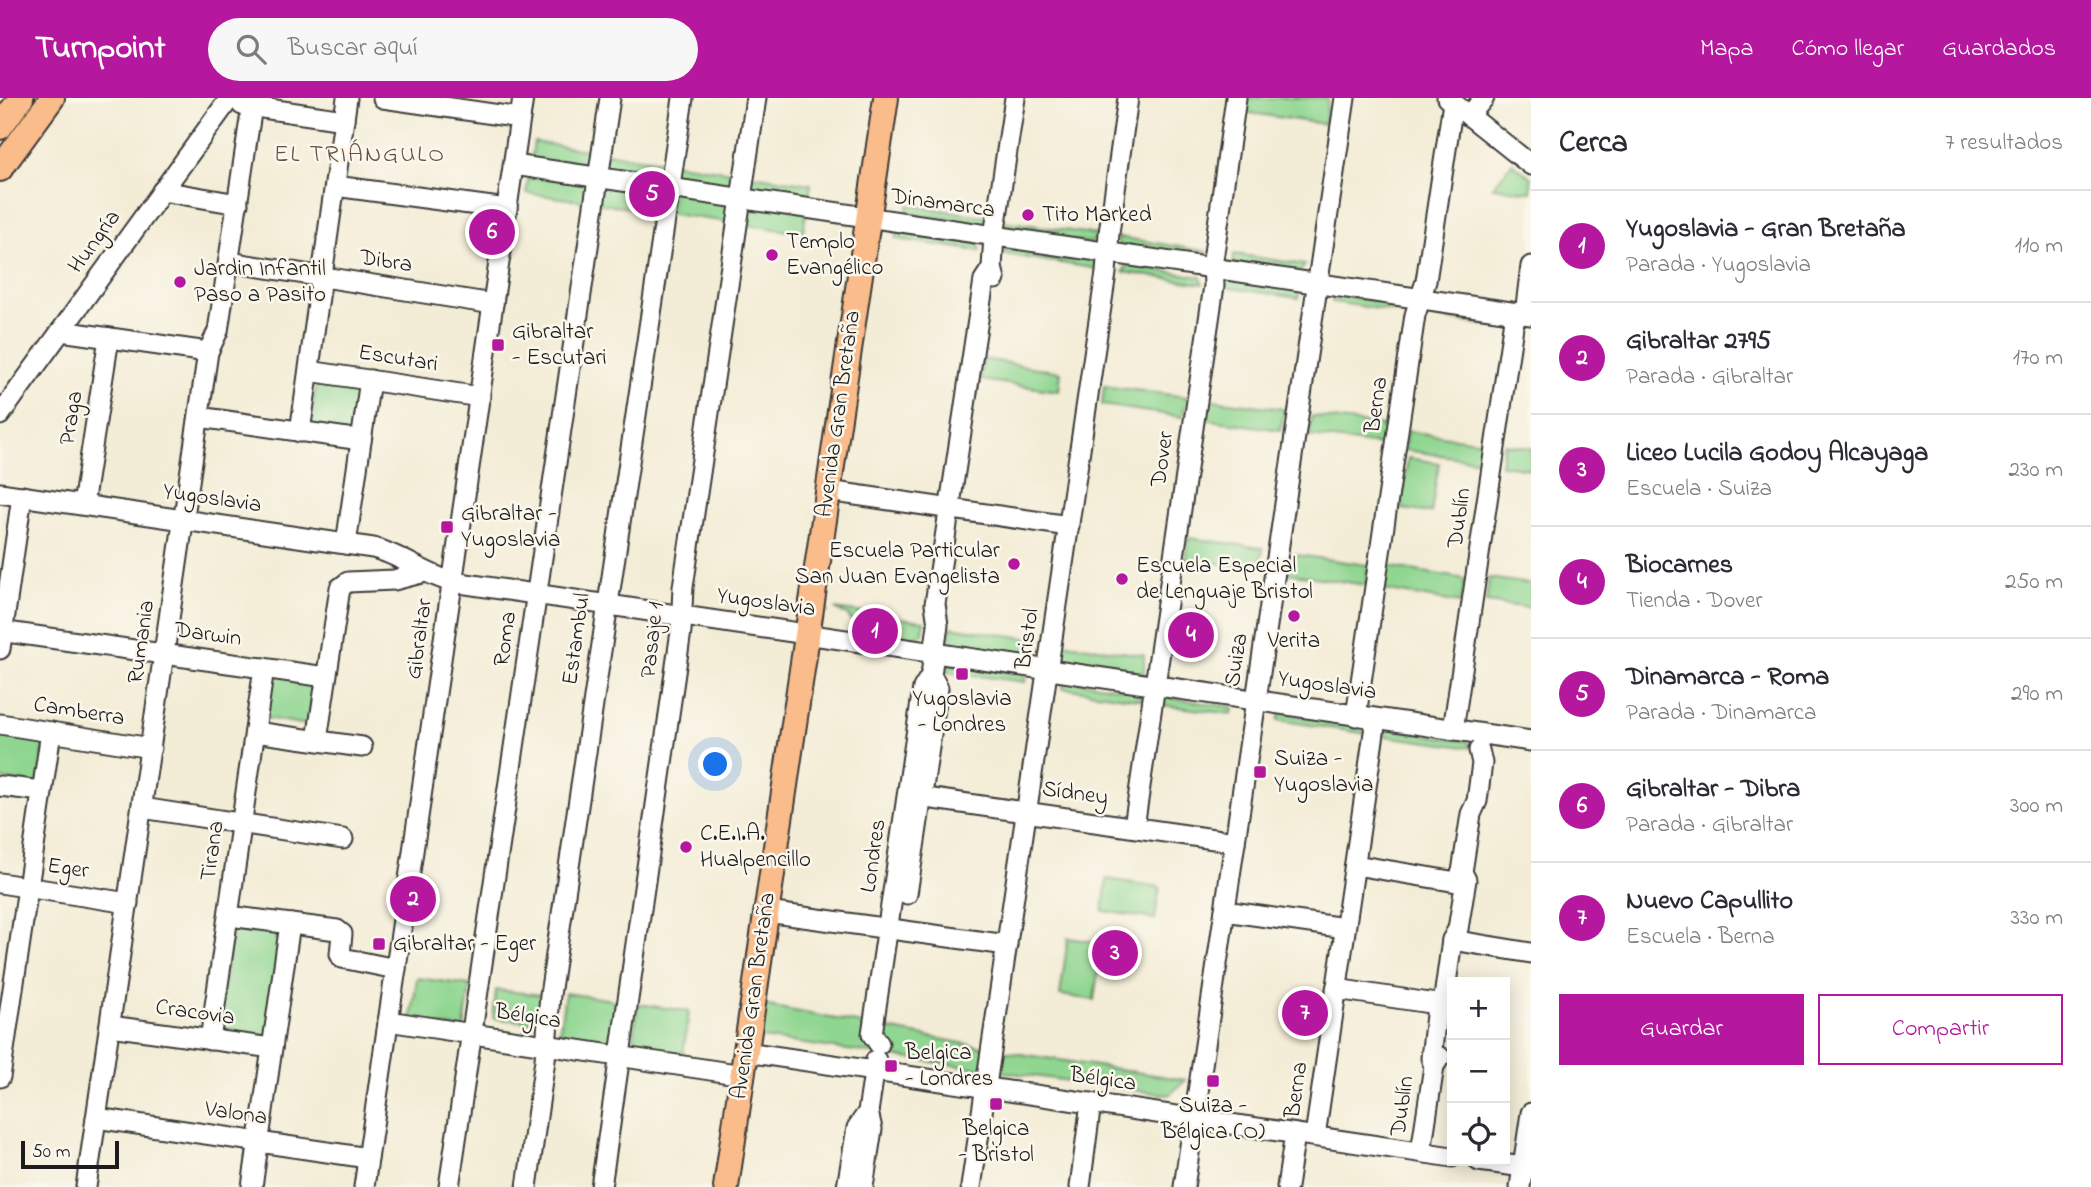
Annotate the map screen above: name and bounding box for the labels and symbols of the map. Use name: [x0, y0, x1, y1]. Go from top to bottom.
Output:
district label: EL TRIÁNGULO: [274, 138, 446, 173]
pin: 5: [629, 168, 675, 220]
street label: Dinamarca: [888, 180, 997, 228]
place label: Tito Marked: [1042, 199, 1152, 232]
street label: Hungría: [61, 203, 130, 281]
pin: 6: [469, 206, 515, 258]
marker: Tito Marked: [1020, 207, 1036, 223]
place label: Templo Evangélico: [786, 226, 883, 286]
street label: Dibra: [356, 241, 415, 282]
marker: Templo Evangélico: [764, 247, 780, 263]
place label: Jardin Infantil Paso a Pasito: [194, 253, 326, 312]
marker: Jardin Infantil Paso a Pasito: [172, 274, 188, 290]
street label: Avenida Gran Bretaña: [808, 308, 870, 520]
place label: Gibraltar - Escutari: [512, 316, 607, 375]
street label: Escutari: [356, 336, 440, 382]
marker: Gibraltar - Escutari: [490, 337, 506, 353]
street label: Berna: [1357, 375, 1397, 436]
street label: Praga: [51, 389, 94, 448]
street label: Dover: [1143, 428, 1183, 490]
street label: Yugoslavia: [160, 476, 264, 523]
street label: Dublín: [1439, 486, 1481, 551]
place label: Gibraltar - Yugoslavia: [461, 498, 560, 558]
marker: Gibraltar - Yugoslavia: [439, 519, 455, 535]
place label: Escuela Particular San Juan Evangelista: [795, 535, 1001, 595]
place label: Escuela Especial de Lenguaje Bristol: [1136, 550, 1313, 610]
marker: Escuela Particular San Juan Evangelista: [1006, 556, 1022, 572]
marker: Escuela Especial de Lenguaje Bristol: [1114, 571, 1130, 587]
street label: Yugoslavia: [714, 580, 818, 627]
street label: Estambul: [554, 591, 600, 687]
street label: Gibraltar: [398, 596, 442, 682]
street label: Rumania: [120, 598, 164, 686]
street label: Pasaje 1: [633, 600, 673, 680]
pin: 1: [852, 605, 898, 657]
street label: Bristol: [1007, 606, 1049, 673]
marker: Verita: [1286, 608, 1302, 624]
street label: Roma: [486, 609, 526, 669]
pin: 4: [1168, 609, 1214, 661]
street label: Darwin: [172, 614, 243, 656]
place label: Verita: [1267, 625, 1320, 658]
street label: Suiza: [1216, 631, 1258, 689]
street label: Yugoslavia: [1275, 663, 1379, 710]
marker: Yugoslavia - Londres: [954, 666, 970, 682]
place label: Yugoslavia - Londres: [912, 683, 1012, 742]
street label: Camberra: [31, 689, 127, 735]
place label: Suiza - Yugoslavia: [1274, 743, 1373, 803]
your location: [698, 747, 732, 781]
marker: Suiza - Yugoslavia: [1252, 764, 1268, 780]
street label: Sídney: [1040, 773, 1110, 817]
street label: Londres: [853, 817, 895, 895]
place label: C.E.I.A. Hualpencillo: [700, 818, 811, 877]
street label: Tirana: [192, 819, 234, 883]
marker: C.E.I.A. Hualpencillo: [678, 839, 694, 855]
street label: Eger: [45, 850, 92, 889]
pin: 2: [390, 873, 436, 925]
street label: Avenida Gran Bretaña: [723, 890, 785, 1102]
pin: 3: [1092, 927, 1138, 979]
place label: Gibraltar - Eger: [393, 928, 537, 962]
marker: Gibraltar - Eger: [371, 936, 387, 952]
pin: 7: [1282, 987, 1328, 1039]
street label: Cracovia: [153, 991, 237, 1035]
street label: Bélgica: [491, 995, 564, 1040]
place label: Belgica - Londres: [904, 1037, 993, 1096]
marker: Belgica - Londres: [883, 1058, 899, 1074]
street label: Bélgica: [1067, 1059, 1138, 1102]
street label: Berna: [1277, 1060, 1317, 1121]
marker: Suiza - Bélgica (O): [1205, 1073, 1221, 1089]
street label: Dublín: [1382, 1074, 1424, 1139]
place label: Suiza - Bélgica (O): [1160, 1090, 1265, 1150]
street label: Valona: [202, 1093, 269, 1135]
marker: Belgica - Bristol: [988, 1096, 1004, 1112]
place label: Belgica - Bristol: [958, 1113, 1034, 1172]
scale bar: [21, 1138, 119, 1170]

